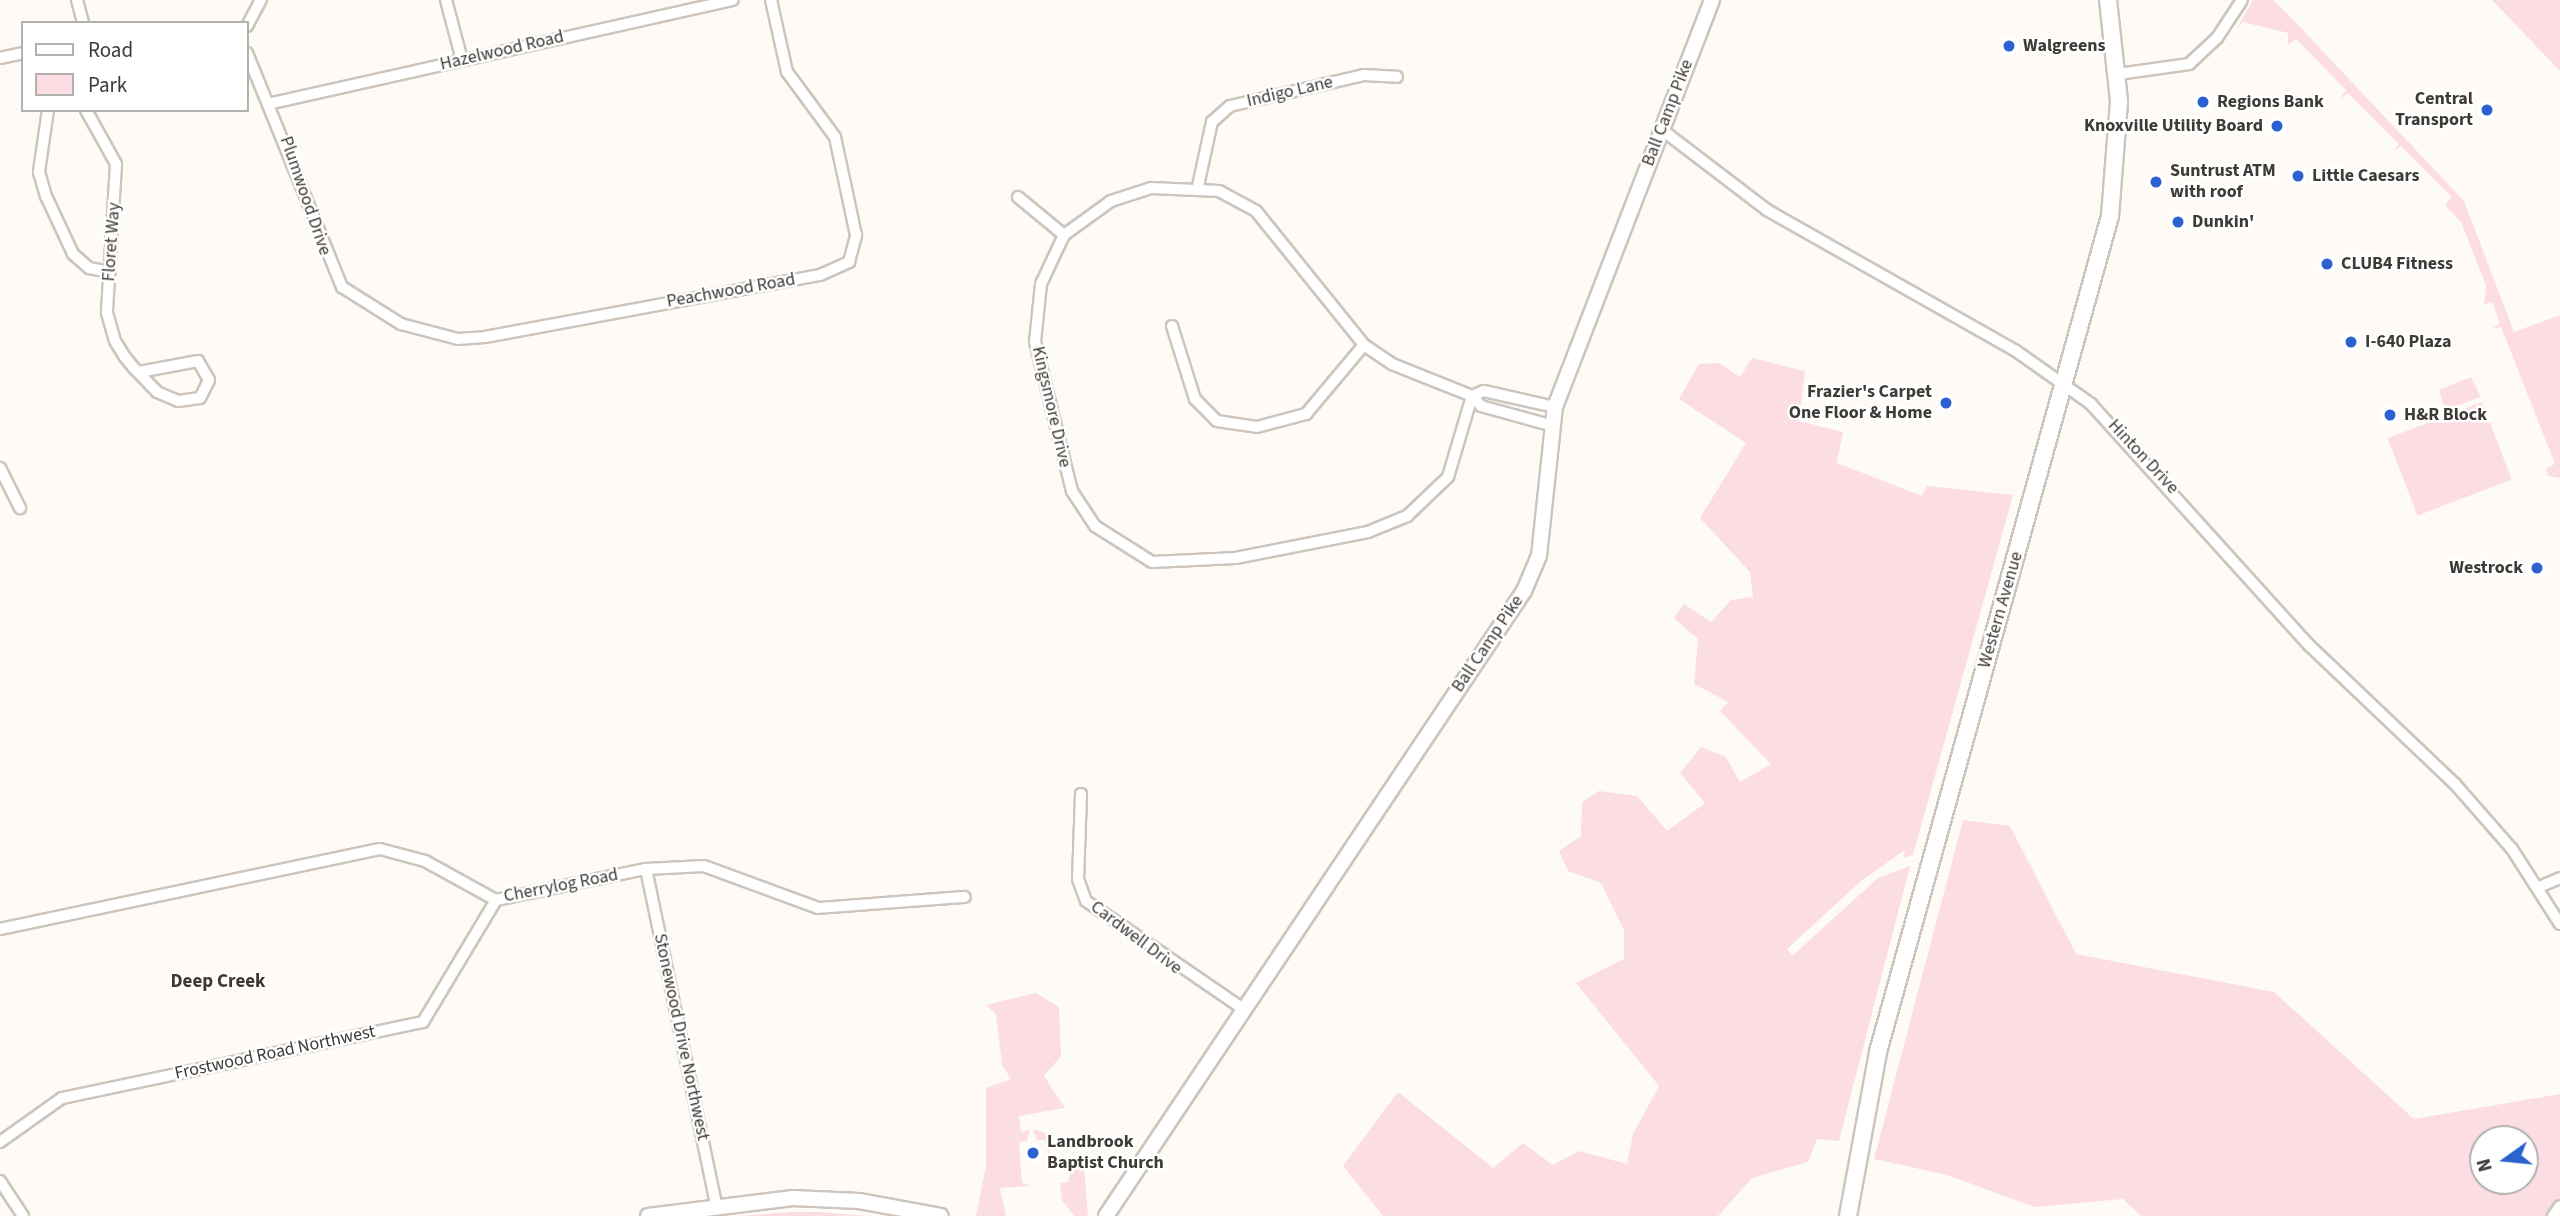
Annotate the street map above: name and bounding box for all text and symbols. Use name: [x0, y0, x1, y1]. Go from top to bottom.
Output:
legend: [21, 21, 248, 112]
street label: Hazelwood Road: [438, 26, 566, 76]
text: Road: [88, 35, 133, 65]
place label: Walgreens: [2023, 35, 2106, 57]
marker: Walgreens: [2001, 38, 2017, 54]
street label: Ball Camp Pike: [1638, 57, 1698, 169]
text: Park: [88, 70, 127, 100]
street label: Indigo Lane: [1245, 72, 1335, 112]
place label: Central Transport: [2395, 89, 2473, 132]
place label: Regions Bank: [2217, 91, 2324, 113]
marker: Regions Bank: [2195, 94, 2211, 110]
marker: Central Transport: [2479, 102, 2495, 118]
place label: Knoxville Utility Board: [2084, 115, 2263, 137]
marker: Knoxville Utility Board: [2269, 118, 2285, 134]
street label: Plumwood Drive: [275, 134, 335, 258]
place label: Suntrust ATM with roof: [2170, 161, 2276, 204]
place label: Little Caesars: [2312, 165, 2420, 187]
marker: Little Caesars: [2290, 168, 2306, 184]
marker: Suntrust ATM with roof: [2148, 174, 2164, 190]
street label: Floret Way: [98, 202, 126, 282]
place label: Dunkin': [2192, 211, 2254, 233]
marker: Dunkin': [2170, 214, 2186, 230]
place label: CLUB4 Fitness: [2341, 253, 2453, 275]
marker: CLUB4 Fitness: [2319, 256, 2335, 272]
street label: Peachwood Road: [665, 269, 797, 313]
place label: I-640 Plaza: [2365, 331, 2451, 353]
marker: I-640 Plaza: [2343, 334, 2359, 350]
street label: Kingsmore Drive: [1027, 344, 1075, 470]
place label: Frazier's Carpet One Floor & Home: [1789, 382, 1932, 424]
marker: Frazier's Carpet One Floor & Home: [1938, 395, 1954, 411]
place label: H&R Block: [2404, 404, 2487, 426]
marker: H&R Block: [2382, 407, 2398, 423]
street label: Hinton Drive: [2103, 415, 2183, 499]
street label: Western Avenue: [1974, 549, 2028, 671]
place label: Westrock: [2449, 557, 2523, 579]
marker: Westrock: [2529, 560, 2545, 576]
street label: Ball Camp Pike: [1448, 591, 1528, 697]
street label: Cherrylog Road: [502, 864, 620, 908]
street label: Cardwell Drive: [1086, 897, 1186, 979]
street label: Stonewood Drive Northwest: [649, 932, 713, 1142]
district label: Deep Creek: [171, 971, 265, 993]
street label: Frostwood Road Northwest: [173, 1021, 377, 1085]
north arrow: [2469, 1125, 2539, 1195]
place label: Landbrook Baptist Church: [1047, 1132, 1164, 1174]
marker: Landbrook Baptist Church: [1025, 1145, 1041, 1161]
text: N: [2470, 1155, 2500, 1175]

